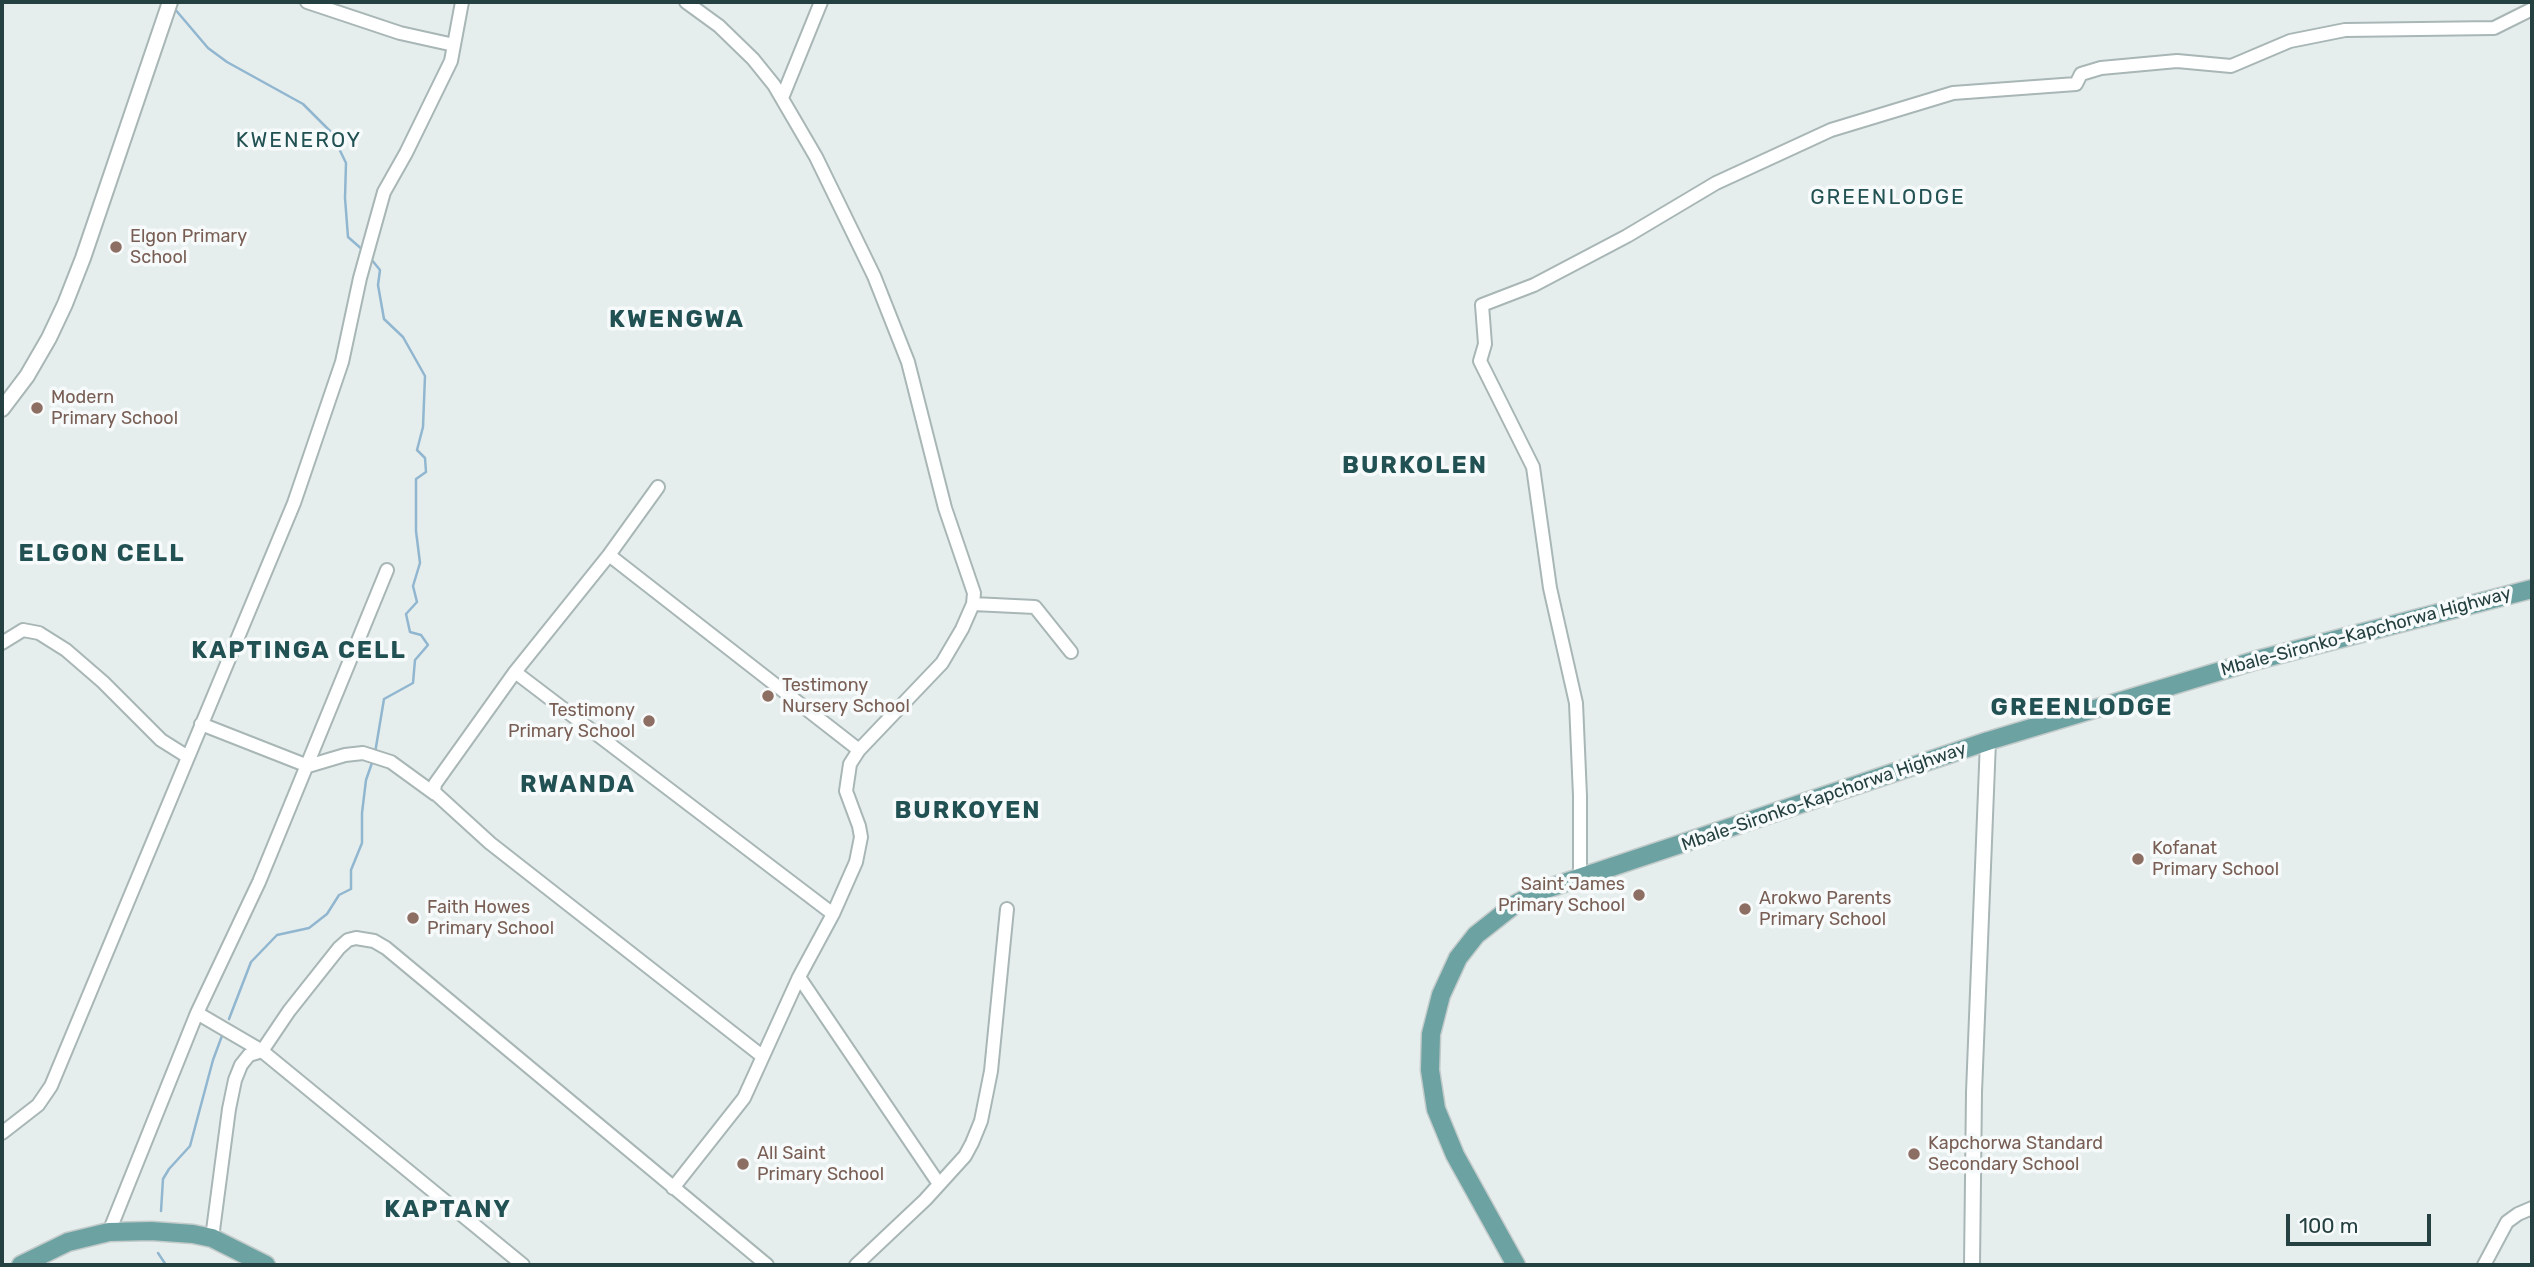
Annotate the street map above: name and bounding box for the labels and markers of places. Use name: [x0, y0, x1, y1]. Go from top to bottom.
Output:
place label: Elgon Primary School: [130, 226, 247, 268]
marker: Elgon Primary School: [108, 239, 124, 255]
place label: Modern Primary School: [51, 387, 178, 430]
marker: Modern Primary School: [29, 400, 45, 416]
place label: Testimony Nursery School: [782, 675, 910, 718]
marker: Testimony Nursery School: [760, 688, 776, 704]
place label: Testimony Primary School: [508, 700, 635, 742]
marker: Testimony Primary School: [641, 713, 657, 729]
place label: Kofanat Primary School: [2152, 838, 2279, 880]
marker: Kofanat Primary School: [2130, 851, 2146, 867]
place label: Saint James Primary School: [1498, 874, 1625, 917]
marker: Saint James Primary School: [1631, 887, 1647, 903]
place label: Arokwo Parents Primary School: [1759, 888, 1891, 930]
place label: Faith Howes Primary School: [427, 897, 554, 940]
marker: Arokwo Parents Primary School: [1737, 901, 1753, 917]
marker: Faith Howes Primary School: [405, 910, 421, 926]
place label: Kapchorwa Standard Secondary School: [1928, 1133, 2103, 1176]
place label: All Saint Primary School: [757, 1143, 884, 1186]
marker: Kapchorwa Standard Secondary School: [1906, 1146, 1922, 1162]
marker: All Saint Primary School: [735, 1156, 751, 1172]

